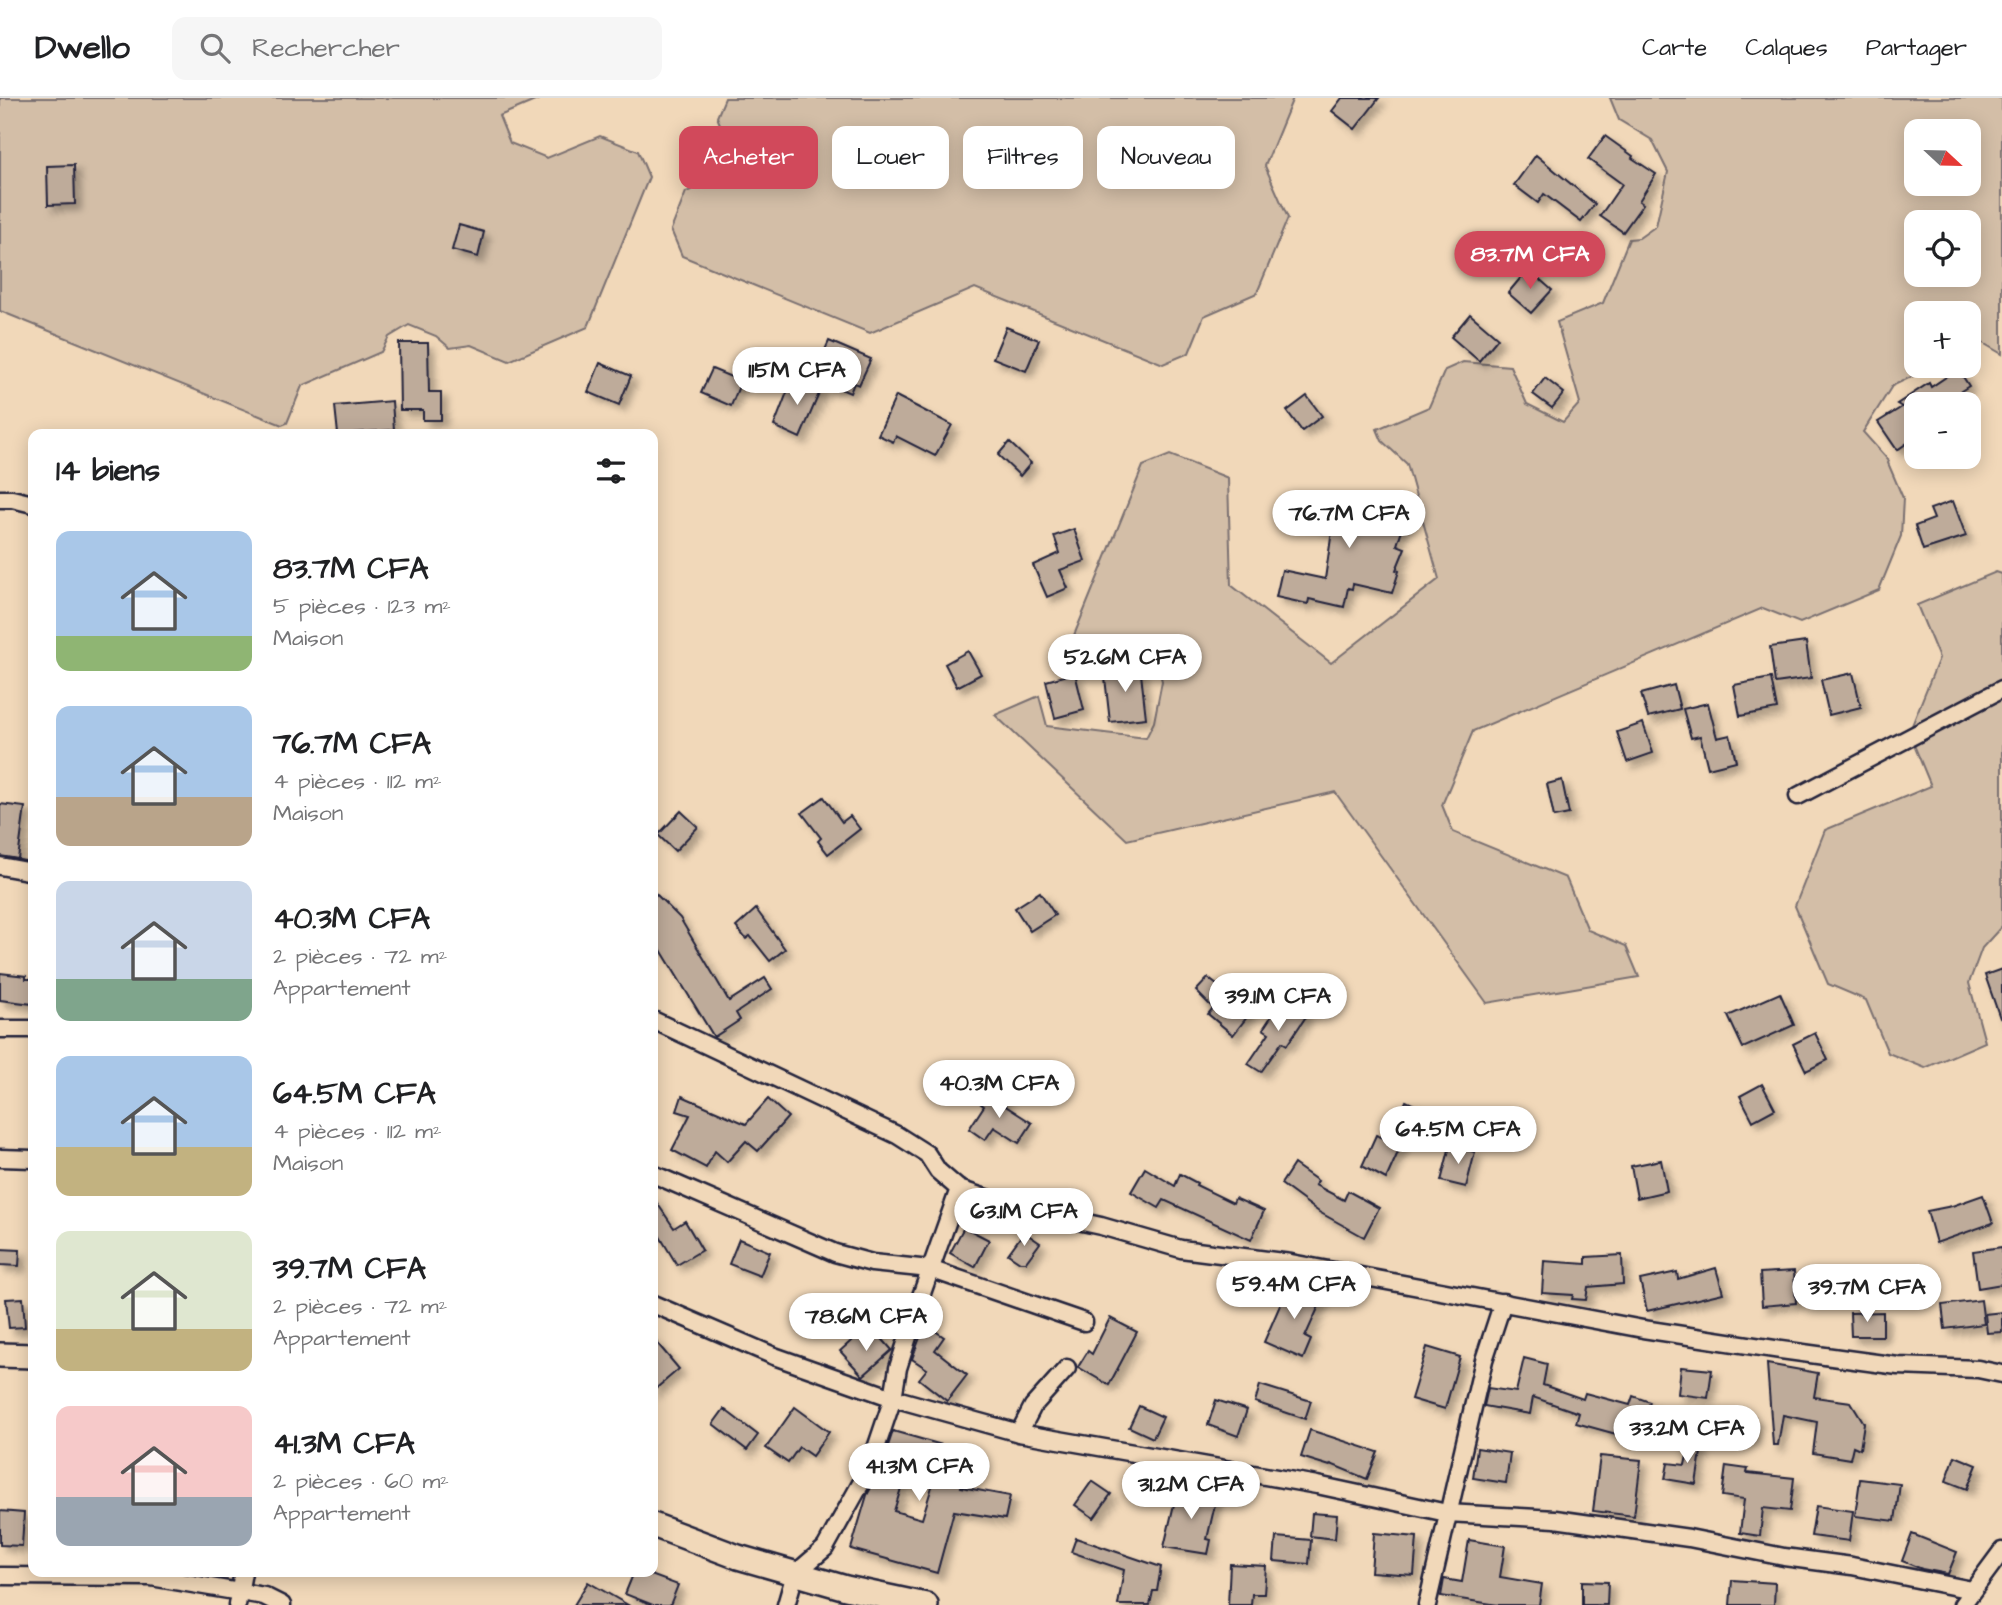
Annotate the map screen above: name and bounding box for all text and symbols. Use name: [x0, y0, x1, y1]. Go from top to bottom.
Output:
search box: [172, 17, 662, 80]
text: Dwello: [35, 25, 130, 71]
icon: search: [196, 29, 234, 67]
text: Rechercher: [252, 30, 400, 66]
text: Carte: [1642, 31, 1707, 65]
text: Calques: [1745, 31, 1828, 65]
text: Partager: [1866, 31, 1967, 65]
north arrow: [1904, 119, 1981, 196]
map controls: [1904, 119, 1981, 469]
chip: Acheter: [679, 126, 818, 189]
chip: Louer: [832, 126, 949, 189]
chip: Filtres: [963, 126, 1083, 189]
chip: Nouveau: [1097, 126, 1235, 189]
button: locate: [1904, 210, 1981, 287]
pin: 83.7M CFA: [1450, 232, 1610, 291]
text: 83.7M CFA: [1470, 238, 1590, 270]
button: +: [1904, 301, 1981, 378]
pin: 115M CFA: [725, 348, 869, 407]
text: 115M CFA: [748, 354, 846, 386]
button: −: [1904, 392, 1981, 469]
text: 14 biens: [56, 450, 160, 492]
icon: filters: [592, 452, 630, 490]
pin: 76.7M CFA: [1269, 490, 1429, 550]
text: 76.7M CFA: [1288, 497, 1410, 529]
text: 83.7M CFA: [273, 548, 428, 590]
icon: home: [112, 559, 196, 643]
text: 5 pièces · 123 m²: [273, 590, 451, 622]
text: Maison: [273, 622, 343, 654]
pin: 52.6M CFA: [1045, 634, 1205, 694]
text: 52.6M CFA: [1064, 641, 1186, 673]
text: 76.7M CFA: [273, 723, 431, 765]
icon: home: [112, 734, 196, 818]
text: 4 pièces · 112 m²: [273, 765, 442, 797]
text: Maison: [273, 797, 343, 829]
text: 40.3M CFA: [273, 898, 430, 940]
icon: home: [112, 909, 196, 993]
text: 2 pièces · 72 m²: [273, 940, 447, 972]
text: Appartement: [273, 972, 411, 1004]
pin: 39.1M CFA: [1198, 974, 1358, 1033]
text: 39.1M CFA: [1225, 980, 1331, 1012]
pin: 40.3M CFA: [919, 1060, 1079, 1120]
text: 40.3M CFA: [939, 1067, 1059, 1099]
text: 64.5M CFA: [273, 1073, 436, 1115]
icon: home: [112, 1084, 196, 1168]
pin: 64.5M CFA: [1378, 1107, 1538, 1166]
text: 64.5M CFA: [1396, 1113, 1520, 1145]
text: 4 pièces · 112 m²: [273, 1115, 442, 1147]
text: Maison: [273, 1147, 343, 1179]
pin: 63.1M CFA: [944, 1188, 1104, 1248]
text: 63.1M CFA: [970, 1195, 1078, 1227]
text: 39.7M CFA: [273, 1248, 426, 1290]
icon: home: [112, 1259, 196, 1343]
pin: 59.4M CFA: [1214, 1262, 1374, 1321]
pin: 39.7M CFA: [1787, 1264, 1947, 1324]
text: 59.4M CFA: [1232, 1268, 1356, 1300]
text: 39.7M CFA: [1808, 1271, 1926, 1303]
text: 2 pièces · 72 m²: [273, 1290, 447, 1322]
pin: 78.6M CFA: [786, 1294, 946, 1353]
text: 78.6M CFA: [805, 1300, 927, 1332]
text: Appartement: [273, 1322, 411, 1354]
pin: 33.2M CFA: [1607, 1406, 1767, 1465]
text: 33.2M CFA: [1630, 1412, 1744, 1444]
text: 41.3M CFA: [273, 1423, 415, 1465]
icon: home: [112, 1434, 196, 1518]
pin: 41.3M CFA: [839, 1444, 999, 1503]
text: 41.3M CFA: [865, 1450, 973, 1482]
pin: 31.2M CFA: [1111, 1462, 1271, 1521]
text: 2 pièces · 60 m²: [273, 1465, 449, 1497]
text: 31.2M CFA: [1138, 1468, 1244, 1500]
text: Appartement: [273, 1497, 411, 1529]

